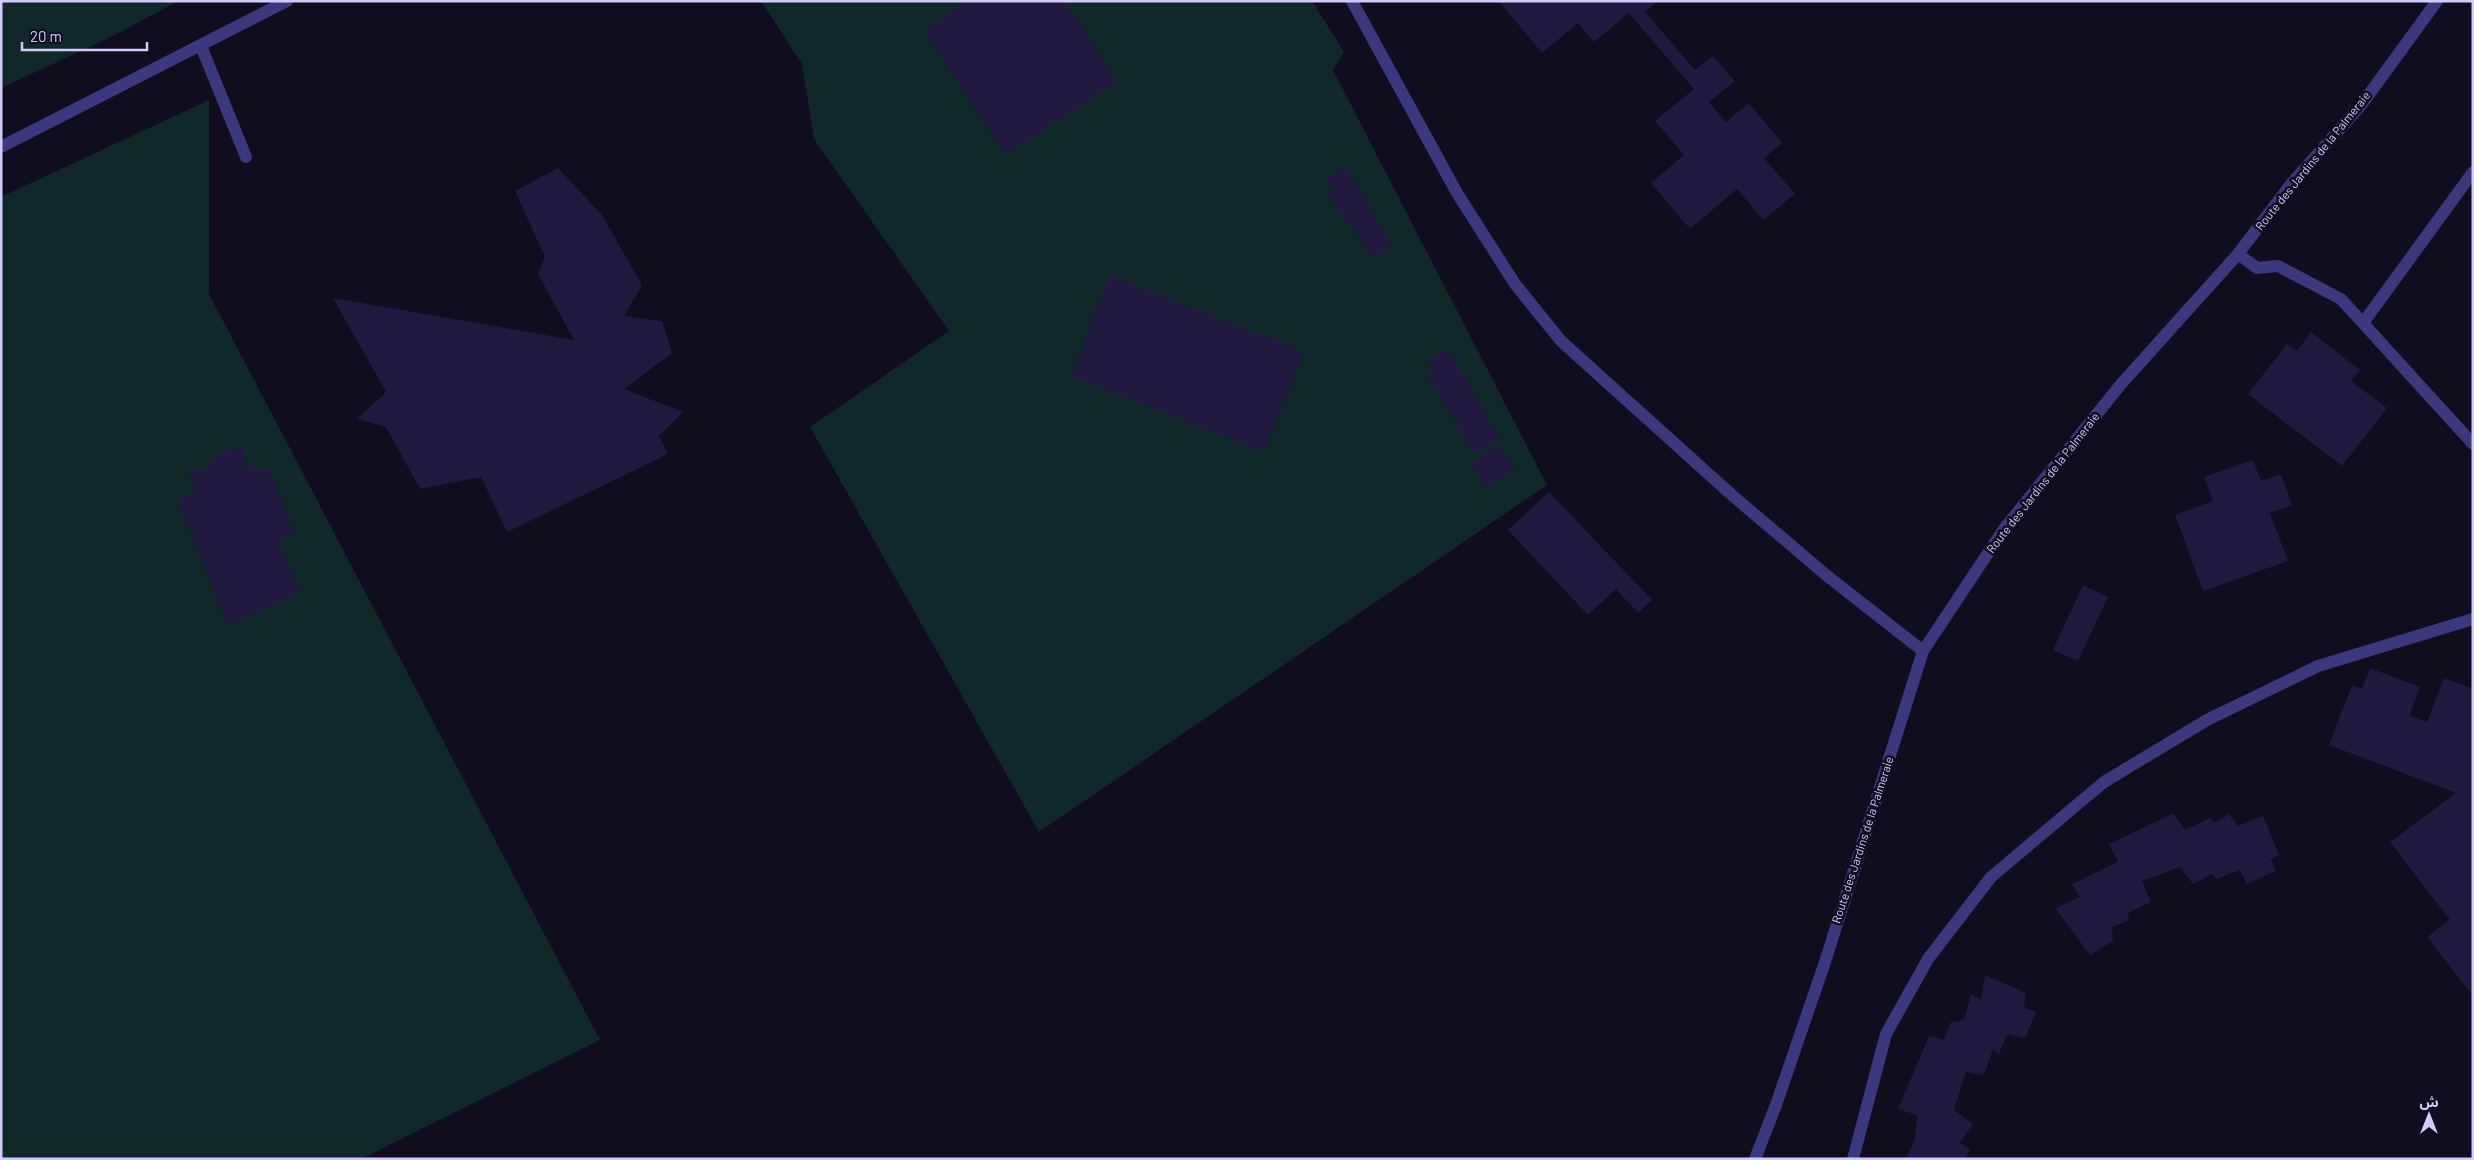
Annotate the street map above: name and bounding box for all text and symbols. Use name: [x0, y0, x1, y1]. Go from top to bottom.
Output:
scale bar: [22, 20, 148, 52]
text: 20 m: [30, 27, 62, 45]
street label: Route des Jardins de la Palmeraie: [2252, 88, 2373, 233]
street label: Route des Jardins de la Palmeraie: [1983, 409, 2101, 556]
street label: Route des Jardins de la Palmeraie: [1828, 754, 1896, 925]
north arrow: [2404, 1090, 2454, 1140]
text: ش: [2419, 1093, 2439, 1110]

